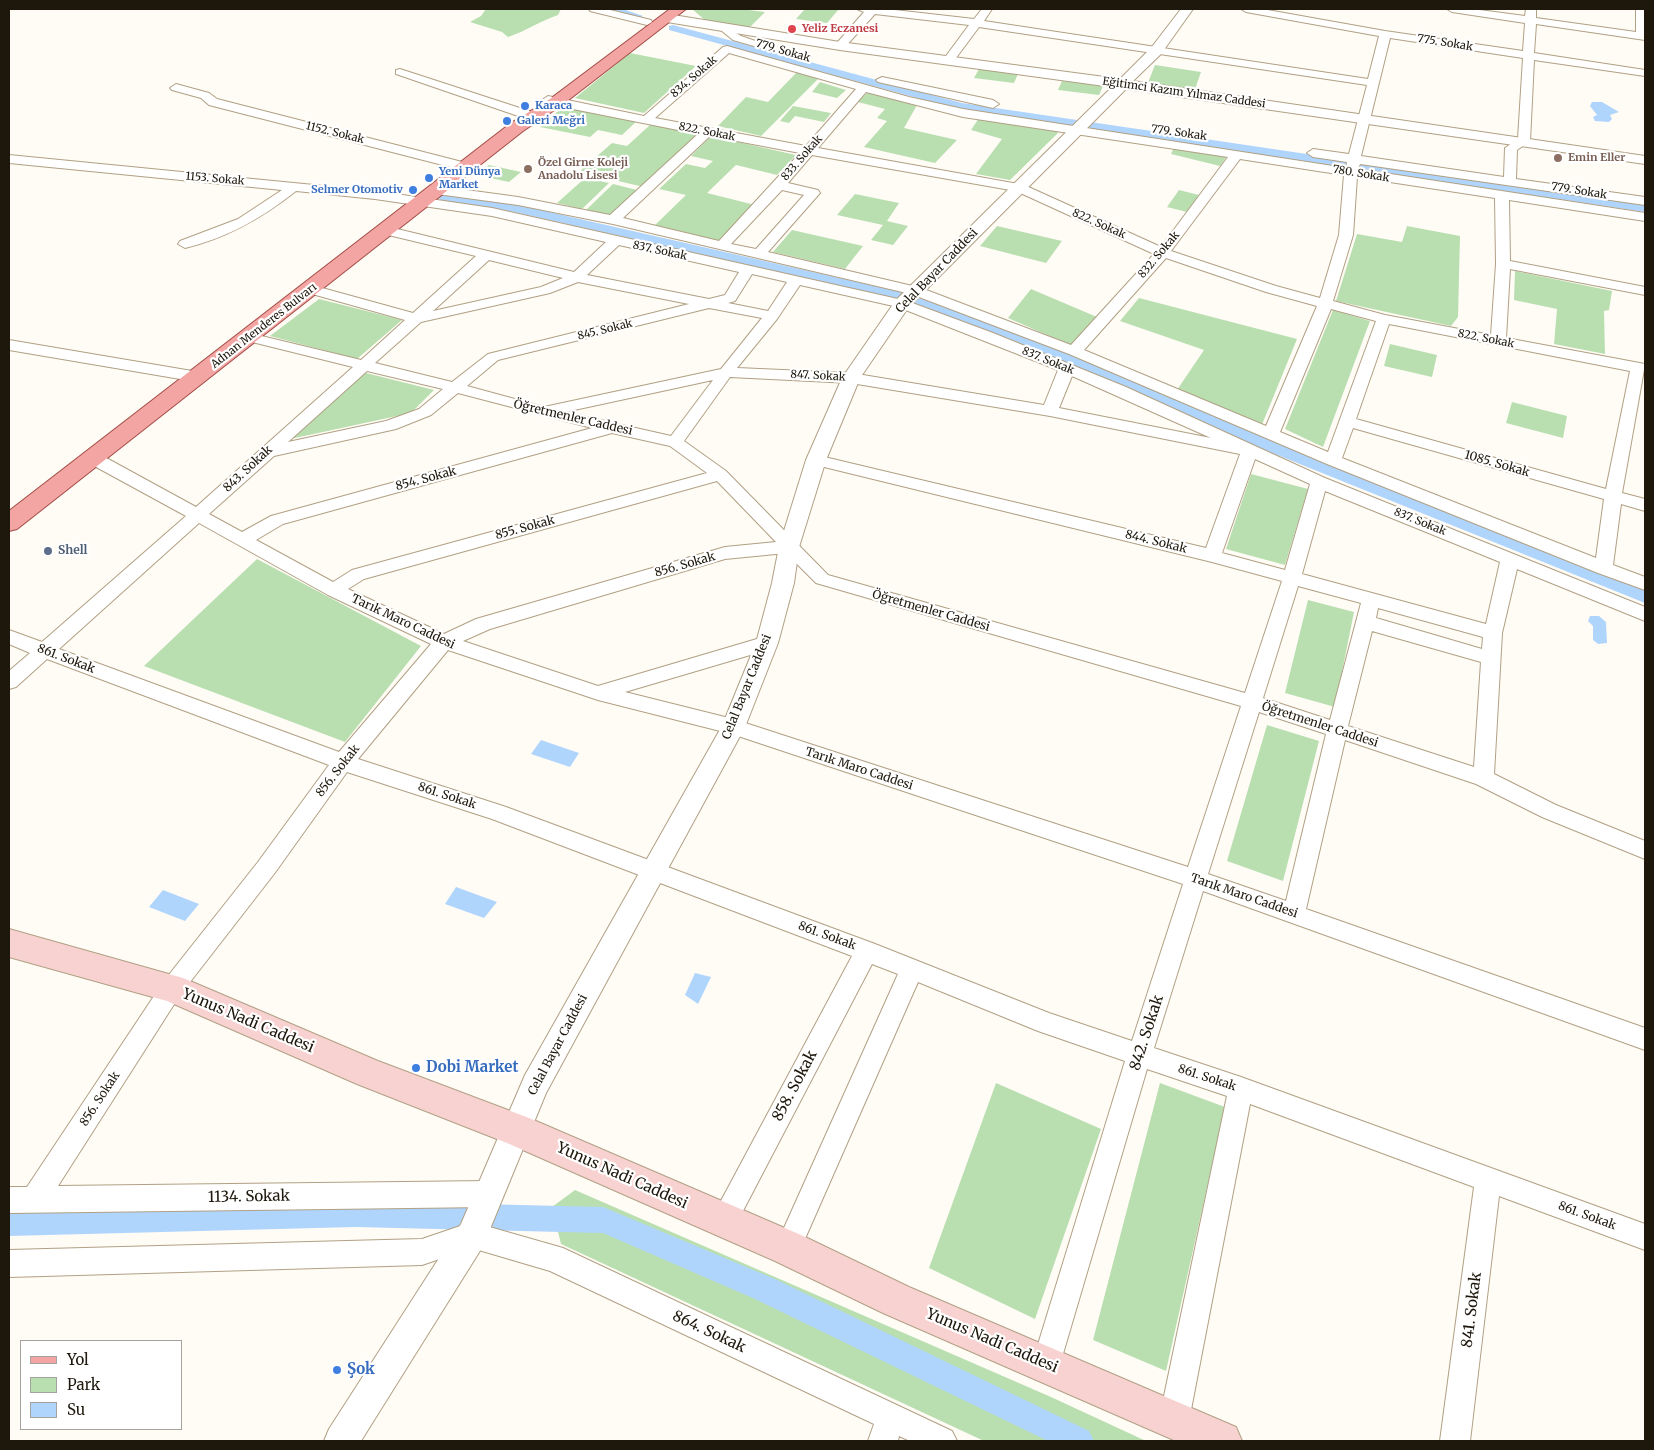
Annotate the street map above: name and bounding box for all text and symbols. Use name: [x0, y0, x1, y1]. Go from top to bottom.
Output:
place label: Yeliz Eczanesi: [802, 22, 878, 36]
marker: Yeliz Eczanesi: [786, 23, 798, 35]
street label: 775. Sokak: [1416, 32, 1474, 54]
street label: 779. Sokak: [754, 37, 812, 65]
street label: 834. Sokak: [668, 53, 720, 101]
street label: Eğitimci Kazım Yılmaz Caddesi: [1102, 75, 1266, 111]
place label: Karaca: [535, 99, 572, 113]
marker: Karaca: [519, 100, 531, 112]
place label: Galeri Meğri: [517, 114, 585, 128]
marker: Galeri Meğri: [501, 115, 513, 127]
street label: 1152. Sokak: [304, 119, 366, 147]
street label: 822. Sokak: [678, 120, 736, 144]
street label: 779. Sokak: [1150, 123, 1208, 143]
street label: 833. Sokak: [779, 133, 825, 183]
place label: Emin Eller: [1568, 151, 1625, 165]
marker: Emin Eller: [1552, 152, 1564, 164]
place label: Özel Girne Koleji Anadolu Lisesi: [538, 156, 628, 182]
marker: Özel Girne Koleji Anadolu Lisesi: [522, 163, 534, 175]
street label: 780. Sokak: [1332, 163, 1390, 185]
place label: Yeni Dünya Market: [439, 165, 500, 191]
street label: 1153. Sokak: [185, 170, 245, 188]
marker: Yeni Dünya Market: [423, 172, 435, 184]
street label: 779. Sokak: [1550, 180, 1608, 202]
place label: Selmer Otomotiv: [311, 183, 403, 197]
marker: Selmer Otomotiv: [407, 184, 419, 196]
street label: 822. Sokak: [1070, 206, 1128, 242]
street label: Celal Bayar Caddesi: [893, 226, 981, 316]
street label: 832. Sokak: [1136, 229, 1182, 281]
street label: 837. Sokak: [632, 239, 688, 263]
street label: Adnan Menderes Bulvarı: [209, 281, 319, 371]
street label: 845. Sokak: [576, 317, 634, 343]
street label: 822. Sokak: [1457, 327, 1515, 351]
street label: 837. Sokak: [1020, 345, 1076, 377]
street label: 847. Sokak: [790, 368, 846, 384]
street label: Öğretmenler Caddesi: [512, 397, 634, 439]
street label: 843. Sokak: [221, 443, 275, 495]
street label: 1085. Sokak: [1463, 448, 1531, 480]
street label: 854. Sokak: [394, 464, 458, 494]
street label: 837. Sokak: [1392, 506, 1448, 538]
street label: 855. Sokak: [494, 513, 556, 543]
street label: 844. Sokak: [1124, 527, 1188, 557]
place label: Shell: [58, 544, 87, 558]
marker: Shell: [42, 545, 54, 557]
street label: 856. Sokak: [653, 550, 717, 580]
street label: Öğretmenler Caddesi: [871, 587, 991, 635]
street label: Tarık Maro Caddesi: [349, 592, 457, 652]
street label: Celal Bayar Caddesi: [719, 632, 775, 742]
street label: 861. Sokak: [35, 641, 97, 677]
street label: Öğretmenler Caddesi: [1260, 699, 1380, 751]
street label: 856. Sokak: [313, 742, 363, 800]
street label: Tarık Maro Caddesi: [803, 745, 915, 793]
street label: 861. Sokak: [416, 780, 478, 812]
street label: Tarık Maro Caddesi: [1188, 871, 1300, 921]
street label: 861. Sokak: [796, 919, 858, 953]
street label: Yunus Nadi Caddesi: [179, 985, 317, 1057]
street label: Celal Bayar Caddesi: [525, 992, 591, 1098]
street label: 842. Sokak: [1126, 993, 1168, 1073]
street label: 858. Sokak: [769, 1048, 821, 1124]
place label: Dobi Market: [426, 1059, 518, 1077]
marker: Dobi Market: [410, 1062, 422, 1074]
street label: 861. Sokak: [1176, 1062, 1238, 1094]
street label: 856. Sokak: [77, 1069, 123, 1129]
street label: Yunus Nadi Caddesi: [554, 1139, 690, 1213]
street label: 1134. Sokak: [208, 1187, 290, 1207]
street label: 861. Sokak: [1556, 1199, 1618, 1233]
street label: 841. Sokak: [1458, 1271, 1486, 1349]
street label: Yunus Nadi Caddesi: [923, 1305, 1061, 1377]
street label: 864. Sokak: [669, 1307, 749, 1357]
legend: [20, 1340, 182, 1430]
text: Yol: [67, 1350, 89, 1369]
place label: Şok: [347, 1361, 375, 1379]
marker: Şok: [331, 1364, 343, 1376]
text: Park: [67, 1375, 100, 1394]
text: Su: [67, 1400, 85, 1419]

